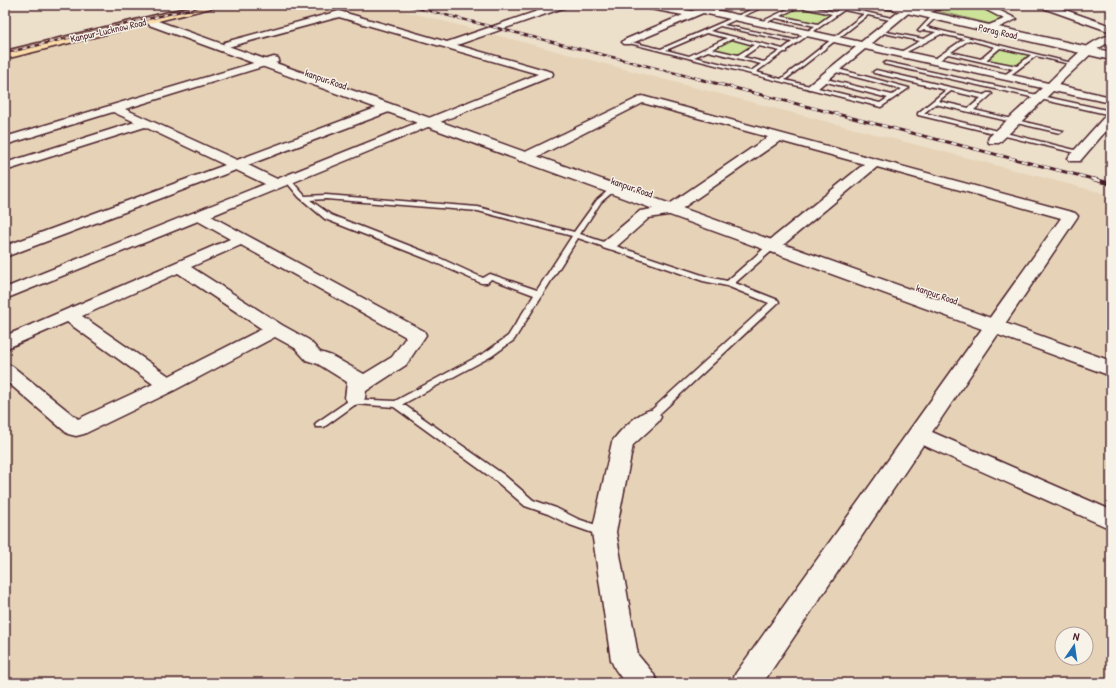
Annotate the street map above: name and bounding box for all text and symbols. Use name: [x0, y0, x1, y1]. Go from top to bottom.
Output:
street label: Kanpur-Lucknow Road: [69, 15, 147, 46]
street label: Parag Road: [977, 21, 1019, 42]
street label: kanpur Road: [303, 66, 349, 93]
street label: kanpur Road: [609, 174, 655, 201]
street label: kanpur Road: [914, 281, 960, 308]
north arrow: [1054, 626, 1094, 666]
text: N: [1072, 629, 1081, 644]

